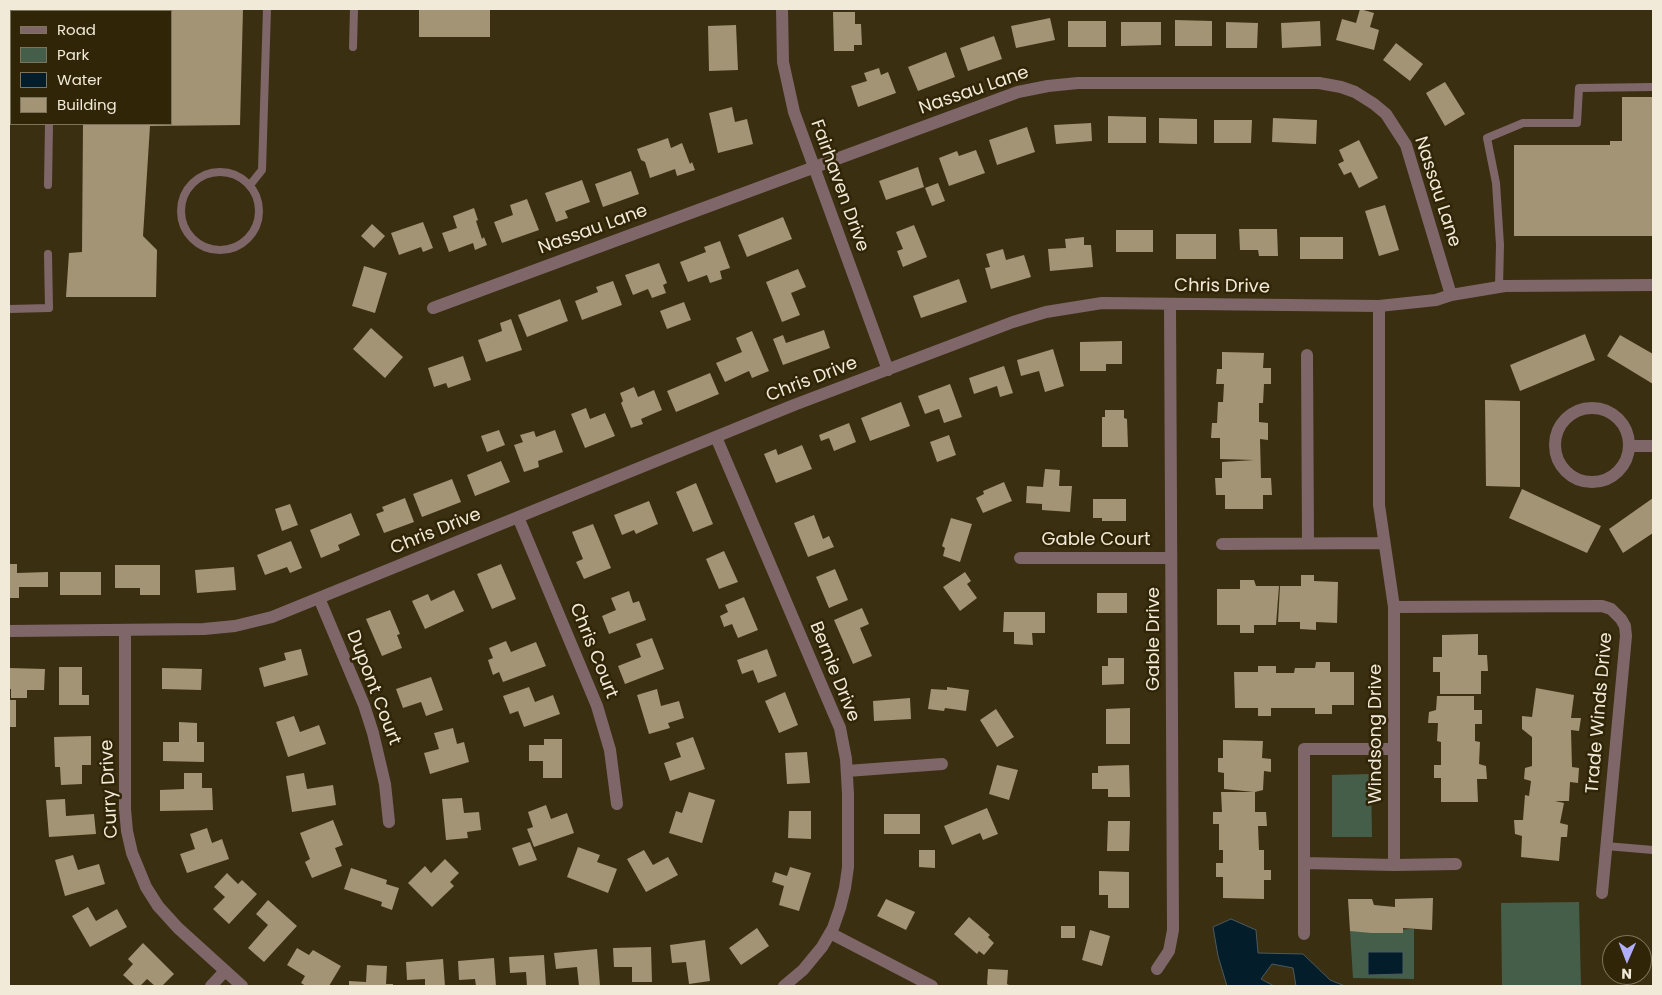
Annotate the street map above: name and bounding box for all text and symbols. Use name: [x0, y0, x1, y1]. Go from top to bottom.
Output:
legend: [10, 10, 172, 125]
text: Road: [57, 19, 96, 40]
text: Park: [57, 44, 89, 65]
street label: Nassau Lane: [916, 62, 1032, 120]
text: Water: [57, 69, 102, 90]
text: Building: [57, 94, 117, 115]
street label: Fairhaven Drive: [805, 117, 873, 255]
street label: Nassau Lane: [1409, 134, 1465, 250]
street label: Nassau Lane: [535, 200, 651, 260]
street label: Chris Drive: [1174, 275, 1270, 299]
street label: Chris Drive: [763, 353, 861, 407]
street label: Chris Drive: [388, 504, 484, 560]
street label: Gable Court: [1042, 529, 1150, 551]
street label: Gable Drive: [1143, 587, 1165, 691]
street label: Chris Court: [564, 600, 622, 702]
street label: Bernie Drive: [804, 619, 864, 725]
street label: Dupont Court: [341, 628, 405, 748]
street label: Trade Winds Drive: [1582, 631, 1618, 795]
street label: Windsong Drive: [1365, 664, 1387, 804]
street label: Curry Drive: [97, 739, 123, 839]
north arrow: [1602, 935, 1652, 985]
text: N: [1621, 964, 1632, 984]

